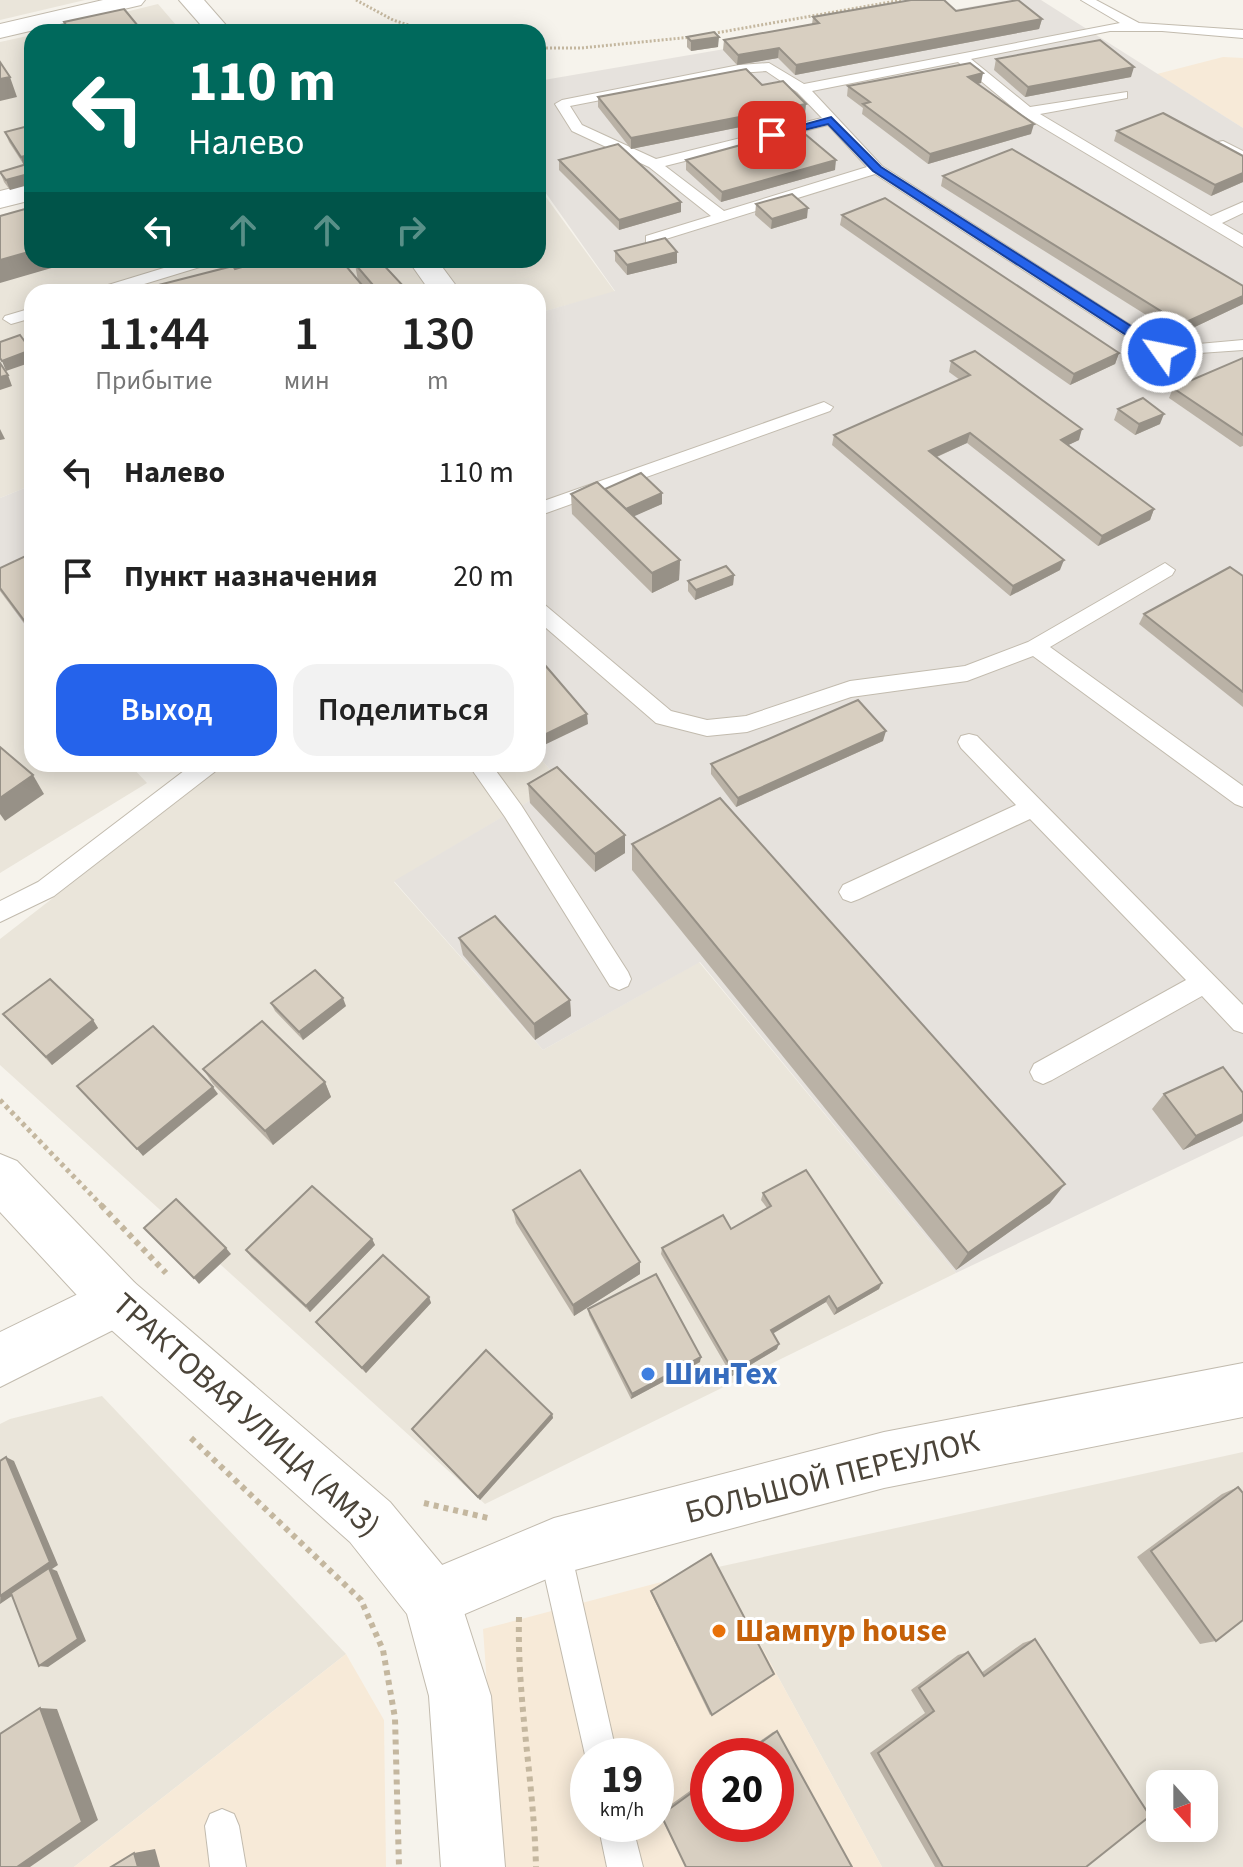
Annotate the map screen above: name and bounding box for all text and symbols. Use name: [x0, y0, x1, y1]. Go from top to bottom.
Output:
text: 110 m: [188, 43, 336, 122]
icon: left: [56, 56, 160, 160]
pin: [738, 101, 806, 169]
icon: arrive: [750, 113, 794, 157]
text: Налево: [188, 117, 304, 168]
icon: left: [137, 208, 181, 252]
icon: ahead: [221, 208, 265, 252]
icon: ahead: [305, 208, 349, 252]
icon: right: [389, 208, 433, 252]
text: 11:44: [98, 300, 210, 368]
text: 1: [294, 300, 319, 368]
text: 130: [401, 300, 475, 368]
position arrow: [1120, 310, 1204, 394]
text: Прибытие: [95, 362, 212, 399]
text: мин: [284, 362, 330, 399]
text: m: [427, 362, 449, 399]
icon: left: [56, 450, 100, 494]
text: Налево: [124, 451, 225, 494]
text: 110 m: [438, 451, 514, 494]
icon: arrive: [56, 554, 100, 598]
text: Пункт назначения: [124, 555, 378, 598]
text: 20 m: [453, 555, 514, 598]
button: Выход: [56, 664, 277, 756]
button: Поделиться: [293, 664, 514, 756]
street label: ТРАКТОВАЯ УЛИЦА (АМЗ): [102, 1282, 390, 1548]
place label: ШинТех: [664, 1351, 778, 1397]
marker: ШинТех: [639, 1365, 657, 1383]
street label: БОЛЬШОЙ ПЕРЕУЛОК: [680, 1418, 984, 1536]
place label: Шампур house: [735, 1608, 947, 1654]
marker: Шампур house: [710, 1622, 728, 1640]
speed limit sign: 20: [690, 1738, 794, 1842]
text: 19: [601, 1751, 643, 1808]
north arrow: [1146, 1770, 1218, 1842]
map controls: [1146, 1770, 1218, 1842]
text: km/h: [600, 1796, 644, 1824]

